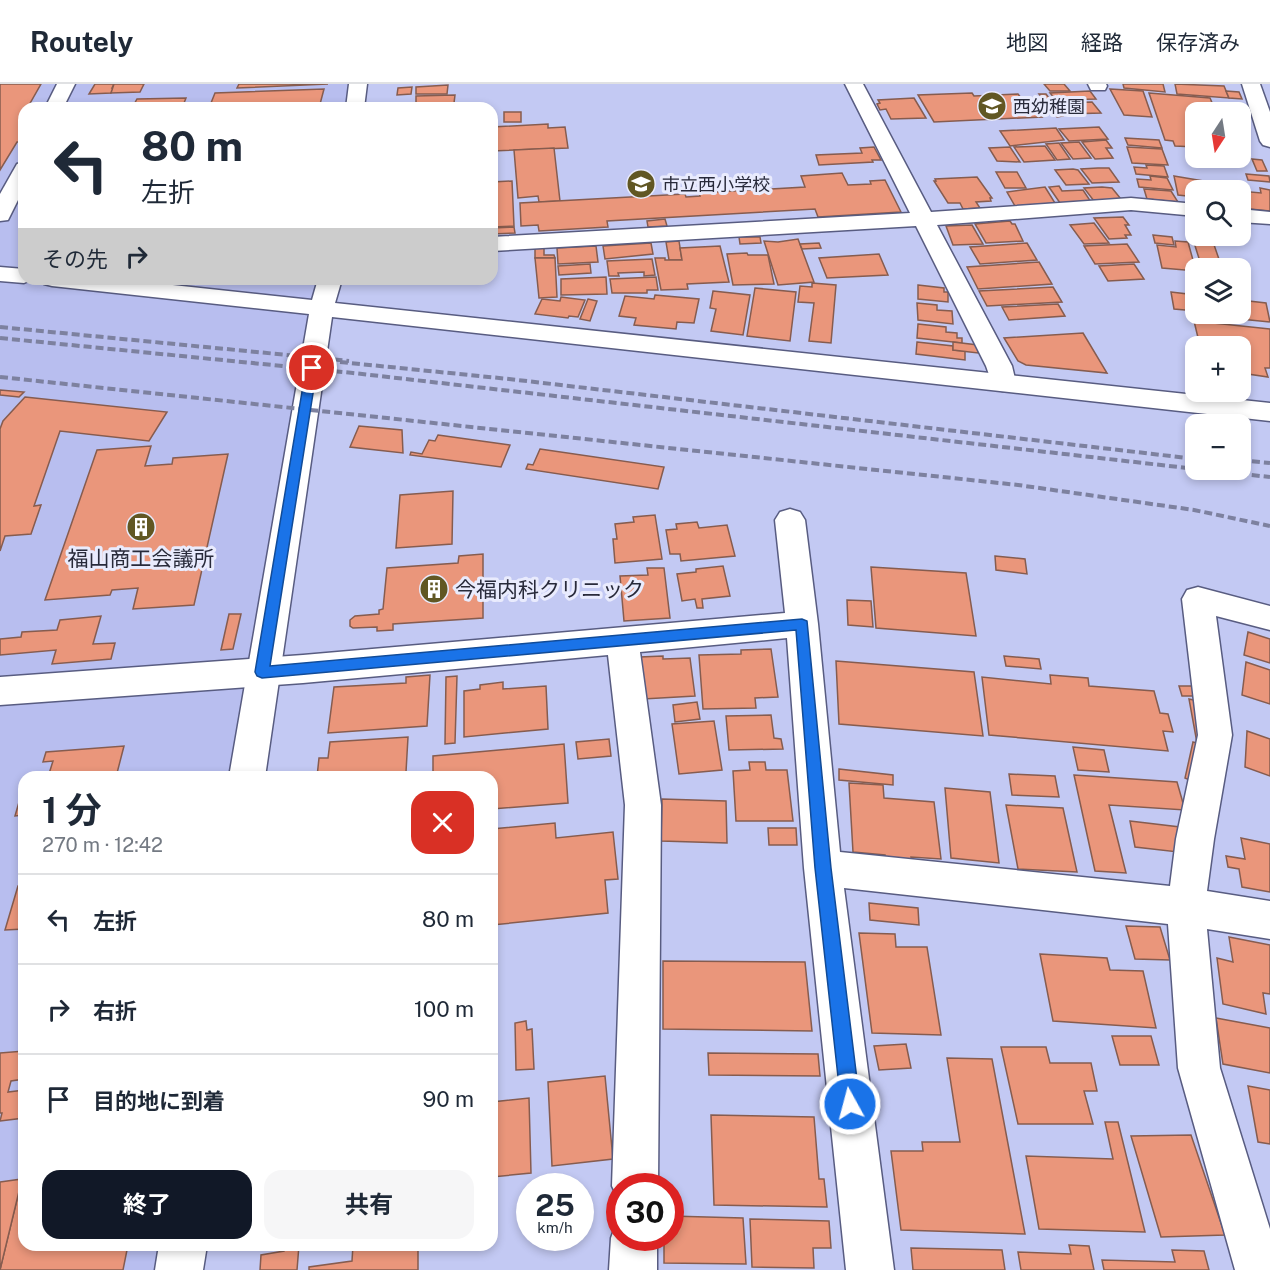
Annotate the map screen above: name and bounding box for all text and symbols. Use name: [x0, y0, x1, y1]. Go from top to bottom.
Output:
text: Routely: [30, 25, 133, 58]
text: 地図: [1006, 30, 1048, 55]
text: 経路: [1081, 30, 1123, 55]
text: 保存済み: [1156, 30, 1240, 55]
school or university icon: 西幼稚園: [976, 90, 1008, 122]
place label: 西幼稚園: [1013, 96, 1085, 117]
north arrow: [1185, 102, 1251, 168]
map controls: [1185, 102, 1251, 480]
text: 80 m: [141, 121, 243, 170]
icon: left: [42, 126, 120, 204]
school or university icon: 市立西小学校: [625, 168, 657, 200]
place label: 市立西小学校: [662, 174, 770, 195]
text: 左折: [141, 176, 195, 208]
button: search: [1185, 180, 1251, 246]
icon: right: [120, 240, 153, 273]
text: その先: [42, 246, 108, 272]
button: layers: [1185, 258, 1251, 324]
button: +: [1185, 336, 1251, 402]
pin: [286, 342, 337, 393]
icon: arrive: [295, 351, 328, 384]
button: −: [1185, 414, 1251, 480]
building icon: 福山商工会議所: [125, 511, 157, 543]
place label: 福山商工会議所: [68, 546, 215, 571]
building icon: 今福内科クリニック: [418, 573, 450, 605]
place label: 今福内科クリニック: [455, 577, 644, 602]
text: 1 分: [42, 789, 102, 831]
button: close: [411, 791, 474, 854]
text: 270 m · 12:42: [42, 833, 163, 857]
icon: left: [42, 903, 75, 936]
text: 80 m: [422, 906, 474, 932]
text: 左折: [93, 908, 137, 934]
icon: right: [42, 993, 75, 1026]
text: 100 m: [414, 996, 474, 1022]
text: 右折: [93, 998, 137, 1024]
position arrow: [818, 1072, 882, 1136]
icon: arrive: [42, 1083, 75, 1116]
text: 90 m: [423, 1086, 474, 1112]
text: 目的地に到着: [93, 1088, 225, 1114]
button: 終了: [42, 1170, 252, 1239]
button: 共有: [264, 1170, 474, 1239]
speed limit sign: 30: [606, 1173, 684, 1251]
text: 25: [535, 1187, 575, 1223]
text: km/h: [537, 1219, 573, 1236]

